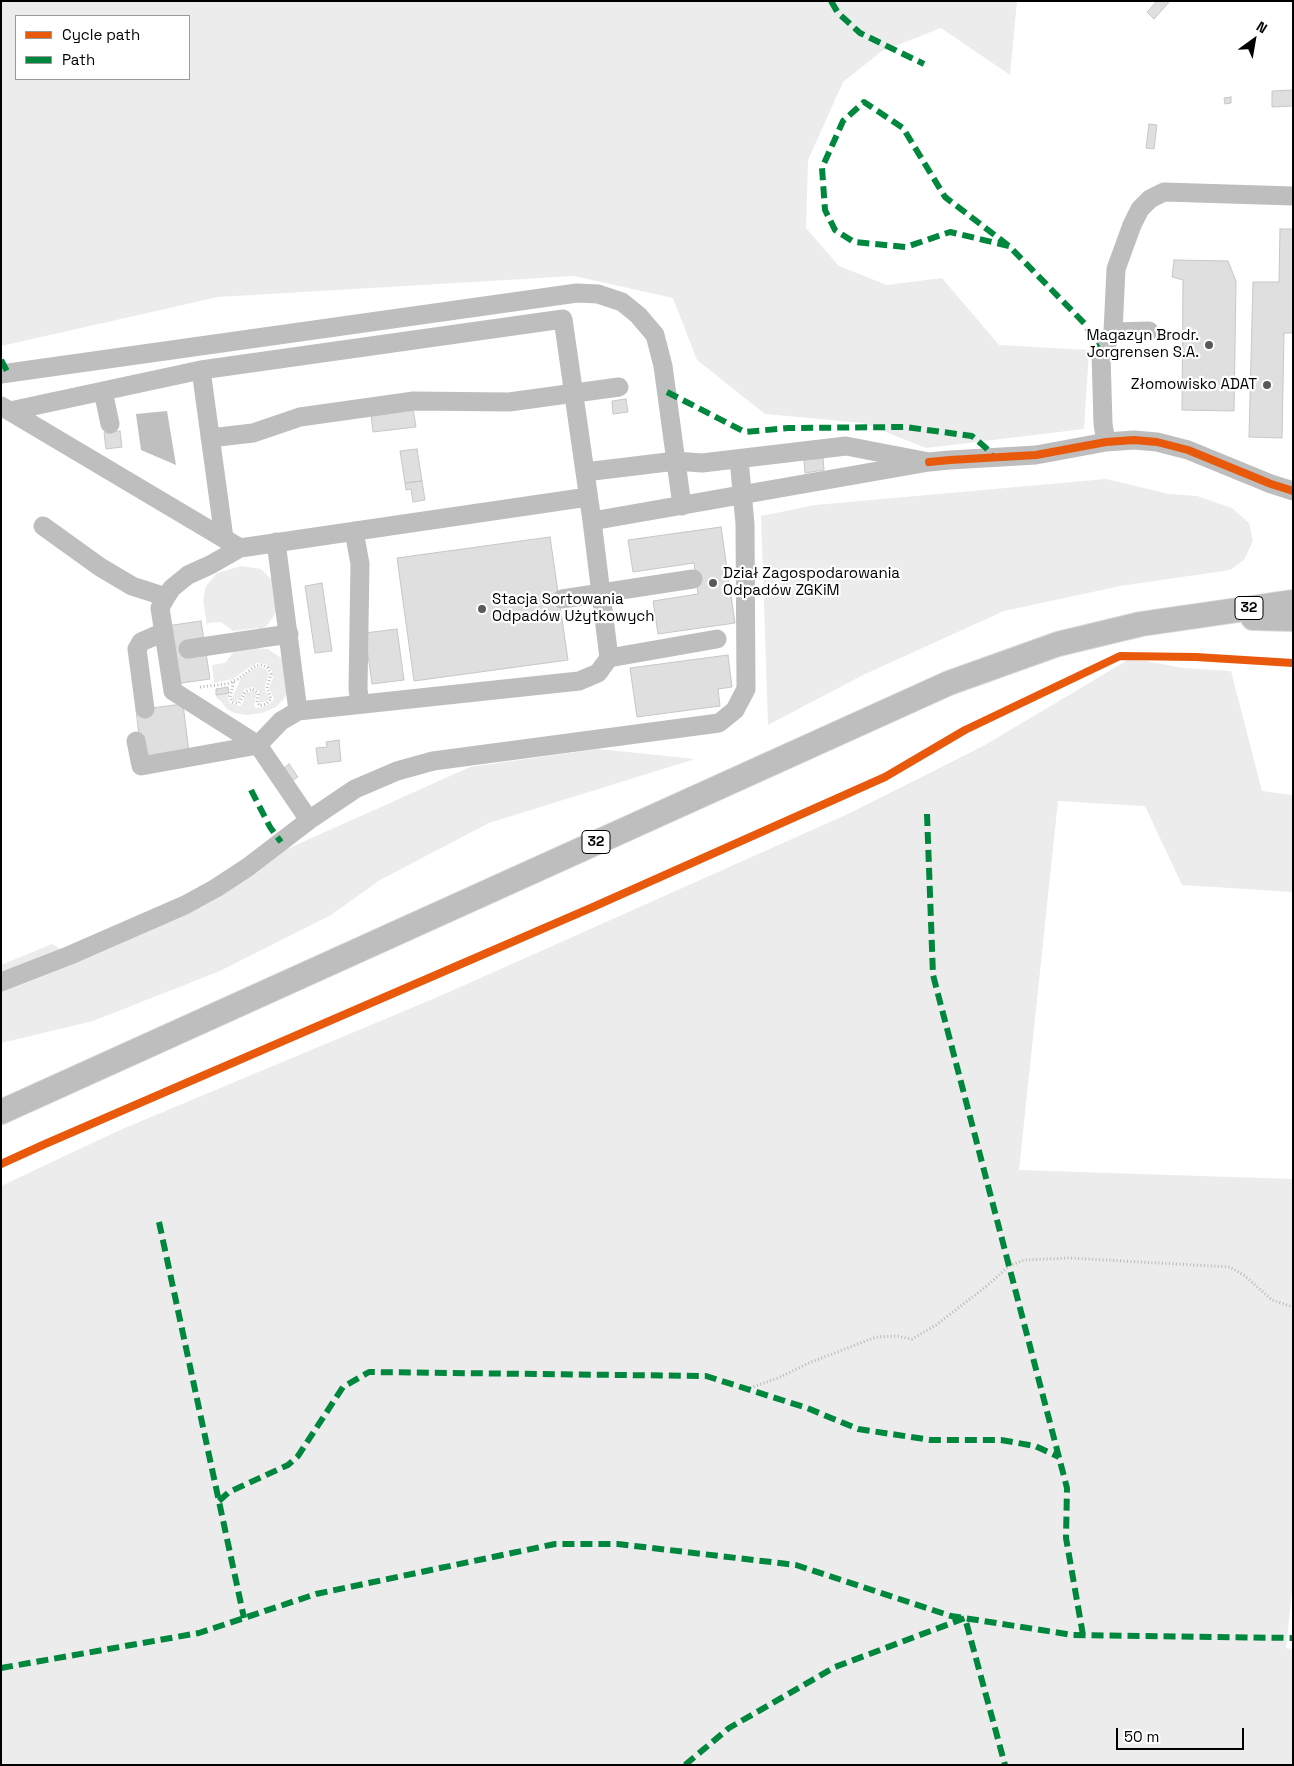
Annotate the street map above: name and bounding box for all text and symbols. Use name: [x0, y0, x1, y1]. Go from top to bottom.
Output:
legend: [15, 15, 190, 80]
north arrow: [1229, 15, 1279, 65]
text: N: [1253, 17, 1271, 37]
text: Cycle path: [62, 25, 140, 44]
text: Path: [62, 50, 95, 69]
place label: Magazyn Brodr. Jorgrensen S.A.: [1087, 327, 1199, 362]
marker: Magazyn Brodr. Jorgrensen S.A.: [1203, 339, 1215, 351]
place label: Złomowisko ADAT: [1131, 376, 1257, 394]
marker: Złomowisko ADAT: [1261, 379, 1273, 391]
place label: Dział Zagospodarowania Odpadów ZGKiM: [723, 565, 900, 600]
marker: Dział Zagospodarowania Odpadów ZGKiM: [707, 577, 719, 589]
place label: Stacja Sortowania Odpadów Użytkowych: [492, 591, 654, 626]
road number: 32: [1235, 596, 1263, 620]
marker: Stacja Sortowania Odpadów Użytkowych: [476, 603, 488, 615]
road number: 32: [582, 830, 610, 854]
scale bar: [1119, 1718, 1246, 1750]
text: 50 m: [1124, 1727, 1159, 1746]

